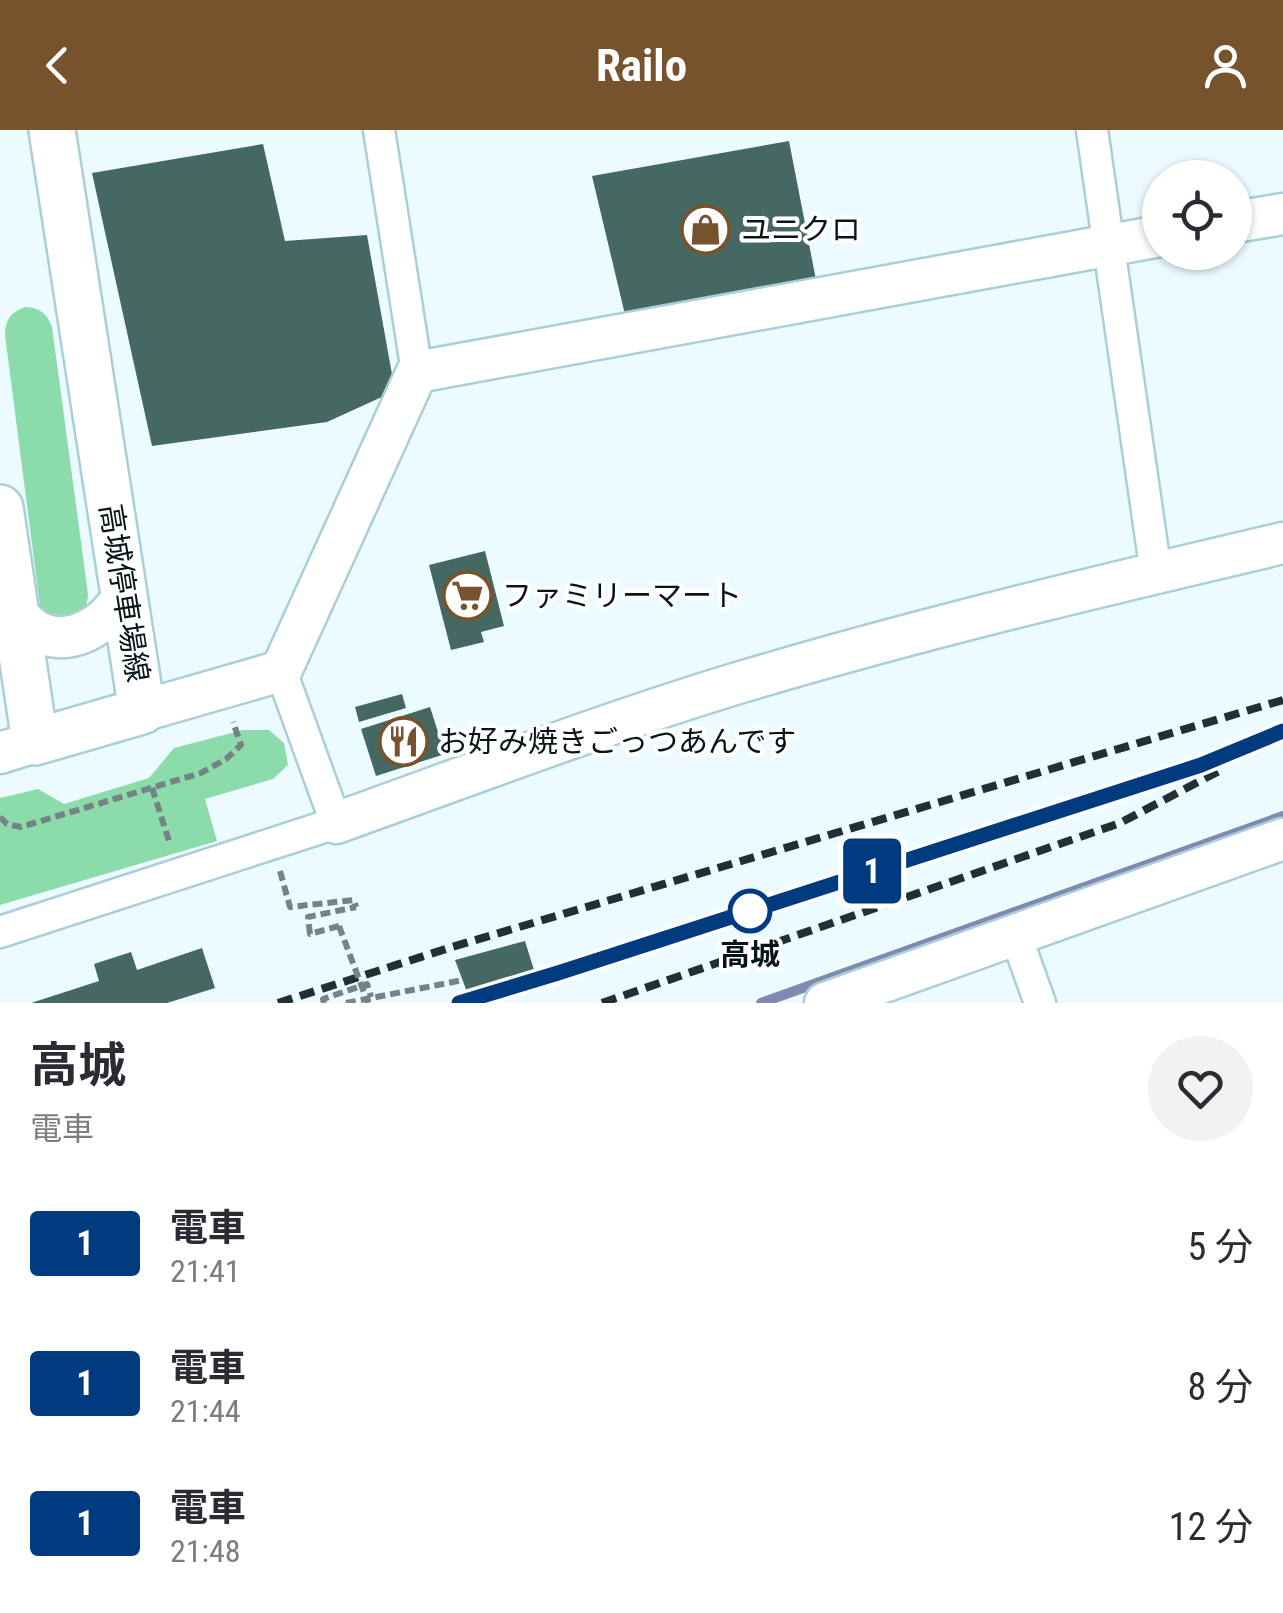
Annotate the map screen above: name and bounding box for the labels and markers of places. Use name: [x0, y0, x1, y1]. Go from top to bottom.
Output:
shop icon: ユニクロ: [680, 204, 732, 256]
place label: ユニクロ: [741, 212, 861, 247]
supermarket icon: ファミリーマート: [441, 570, 493, 622]
place label: ファミリーマート: [502, 578, 742, 613]
restaurant icon: お好み焼きごっつあんです: [377, 716, 429, 768]
place label: お好み焼きごっつあんです: [438, 724, 797, 759]
marker: 高城: [729, 890, 771, 932]
place label: 高城: [720, 937, 780, 972]

